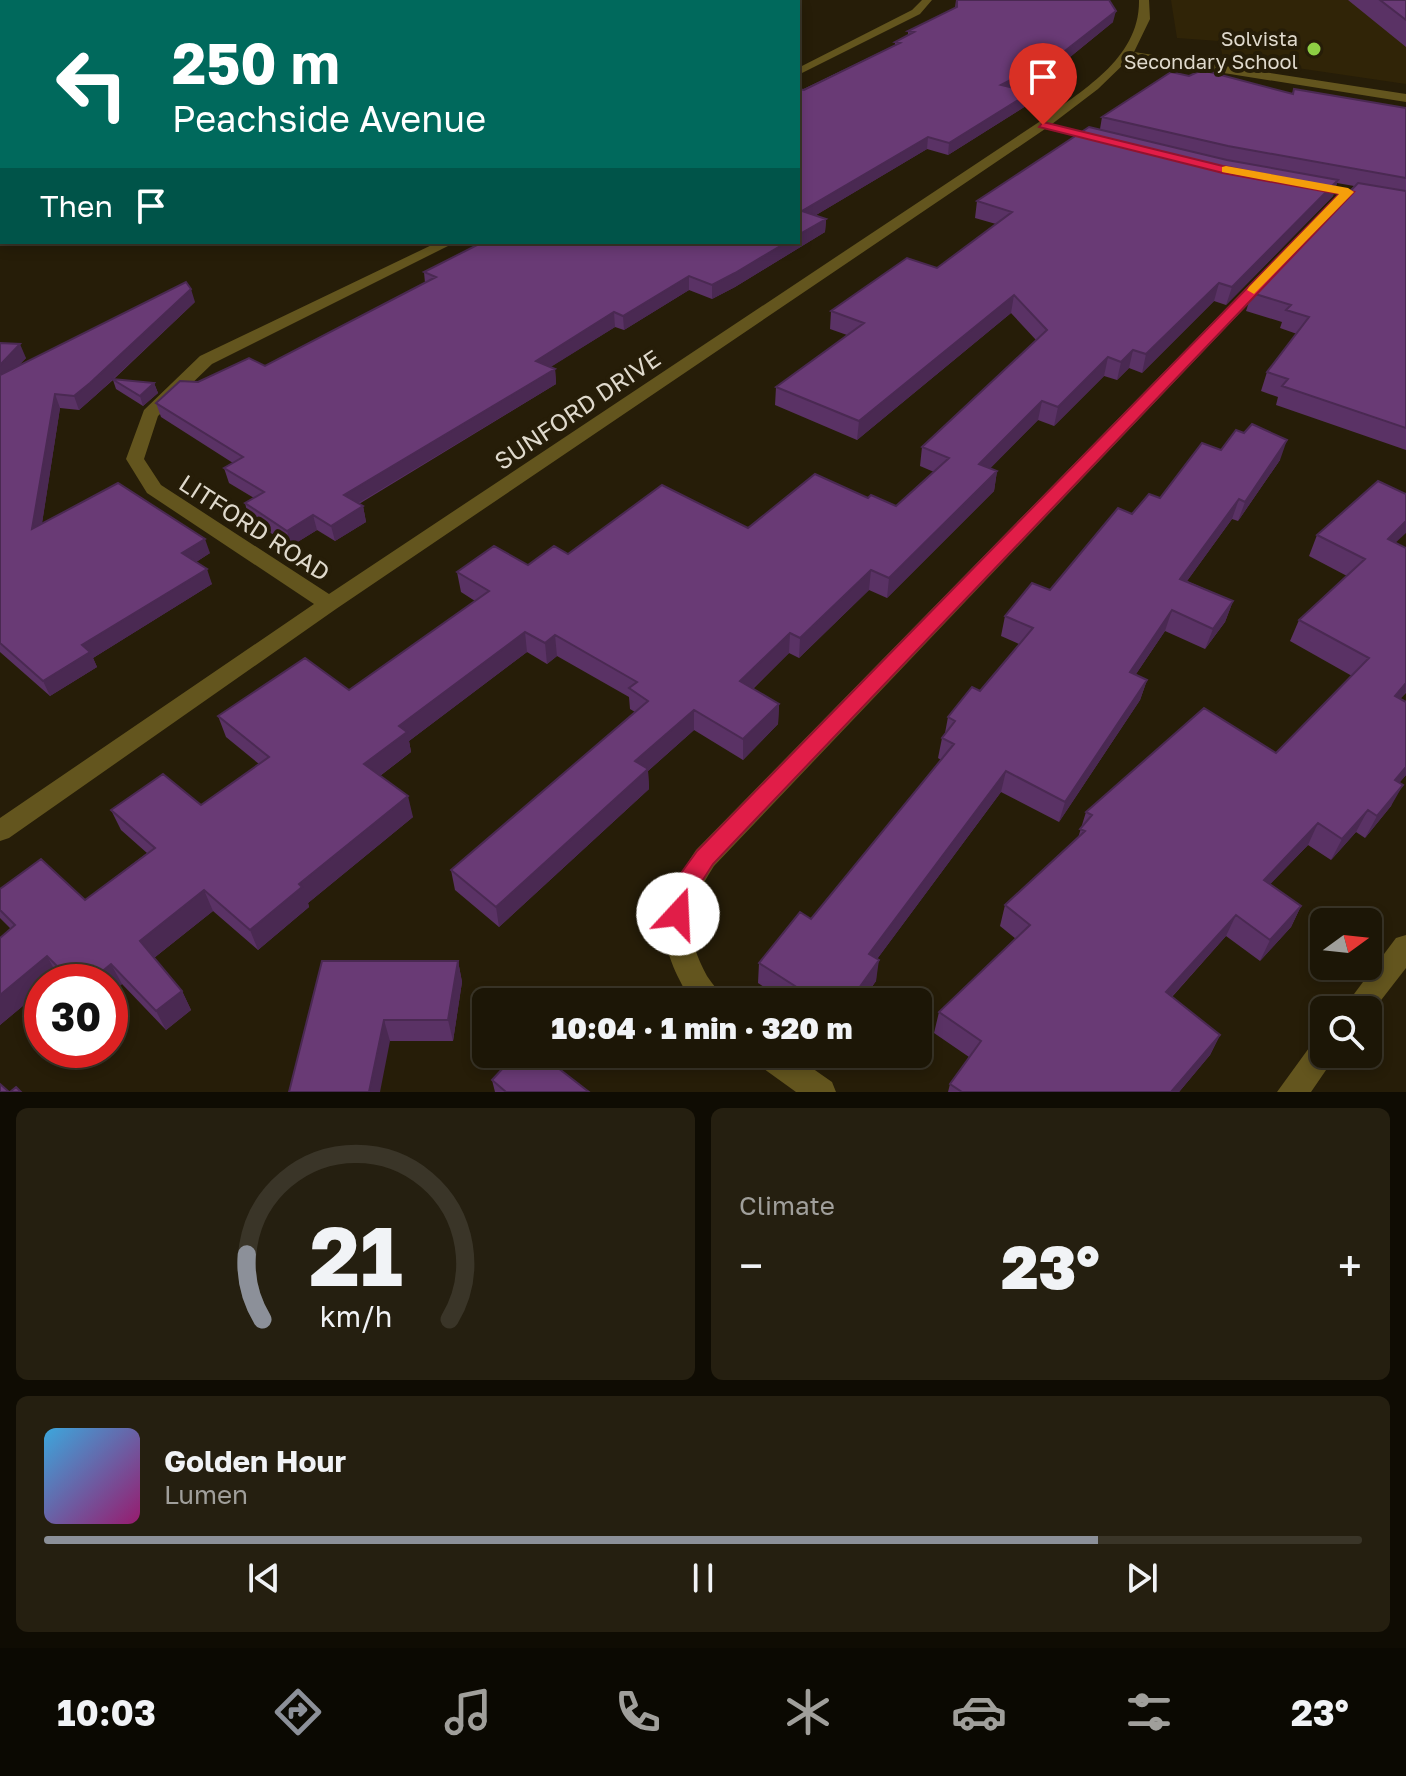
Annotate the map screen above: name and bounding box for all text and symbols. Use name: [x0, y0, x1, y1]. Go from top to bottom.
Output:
place label: Solvista Secondary School: [1124, 26, 1298, 73]
text: 250 m: [172, 29, 340, 96]
icon: left: [40, 32, 144, 136]
marker: Solvista Secondary School: [1305, 40, 1323, 58]
pin: [1009, 43, 1077, 125]
icon: arrive: [1021, 55, 1065, 99]
text: Peachside Avenue: [172, 97, 486, 140]
icon: arrive: [129, 184, 173, 228]
text: Then: [40, 188, 113, 224]
street label: SUNFORD DRIVE: [489, 343, 665, 475]
street label: LITFORD ROAD: [174, 468, 336, 586]
position arrow: [636, 872, 720, 956]
north arrow: [1310, 908, 1382, 980]
map controls: [1310, 908, 1382, 1068]
speed limit sign: 30: [24, 964, 128, 1068]
button: search: [1310, 996, 1382, 1068]
text: 10:04 · 1 min · 320 m: [551, 1010, 853, 1046]
text: Climate: [739, 1190, 835, 1221]
text: 21: [309, 1204, 402, 1304]
text: 23°: [1001, 1230, 1100, 1302]
text: −: [739, 1239, 763, 1292]
text: +: [1338, 1239, 1362, 1292]
text: km/h: [319, 1299, 392, 1333]
text: Golden Hour: [164, 1443, 346, 1479]
text: Lumen: [164, 1479, 248, 1510]
icon: previous: [242, 1556, 286, 1600]
icon: pause: [681, 1556, 725, 1600]
icon: next: [1120, 1556, 1164, 1600]
icon: directions: [270, 1684, 326, 1740]
icon: music: [440, 1684, 496, 1740]
icon: phone: [610, 1684, 666, 1740]
icon: climate: [780, 1684, 836, 1740]
icon: car: [951, 1684, 1007, 1740]
icon: filters: [1121, 1684, 1177, 1740]
text: 10:03: [57, 1691, 156, 1734]
text: 23°: [1291, 1691, 1349, 1734]

